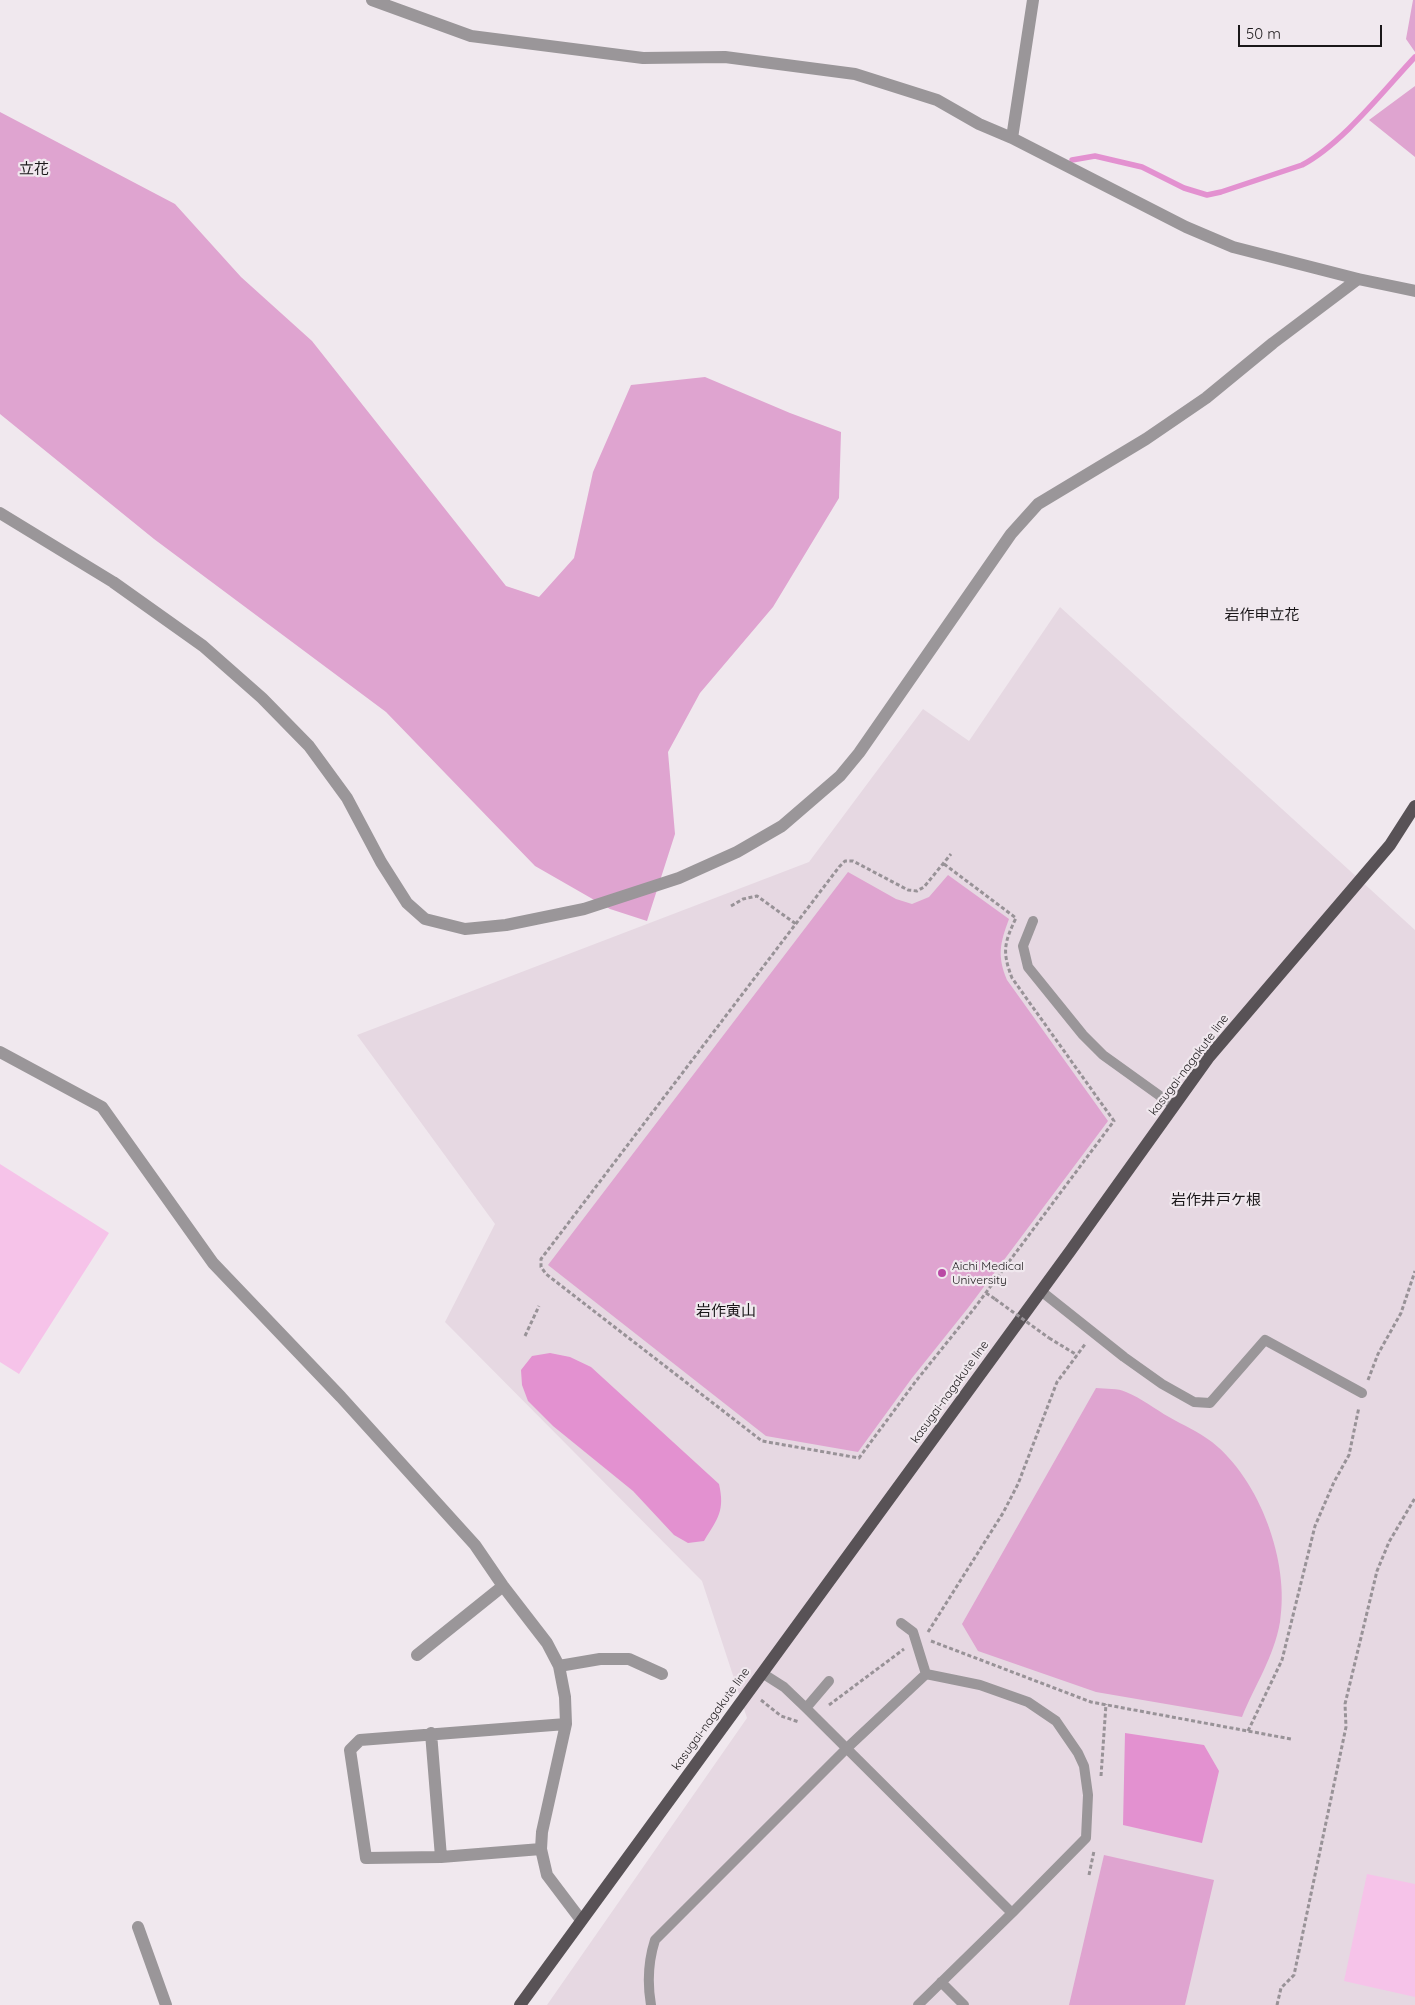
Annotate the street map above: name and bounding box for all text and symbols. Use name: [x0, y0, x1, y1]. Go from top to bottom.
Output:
scale bar: [1240, 15, 1384, 47]
text: 50 m: [1246, 24, 1281, 43]
district label: 立花: [19, 160, 49, 178]
district label: 岩作申立花: [1225, 606, 1299, 624]
street label: kasugai-nagakute line: [1146, 1011, 1232, 1119]
district label: 岩作井戸ケ根: [1171, 1191, 1261, 1209]
place label: Aichi Medical University: [952, 1259, 1024, 1287]
marker: Aichi Medical University: [936, 1267, 948, 1279]
district label: 岩作寅山: [696, 1302, 756, 1320]
street label: kasugai-nagakute line: [908, 1338, 992, 1446]
street label: kasugai-nagakute line: [669, 1665, 753, 1773]

